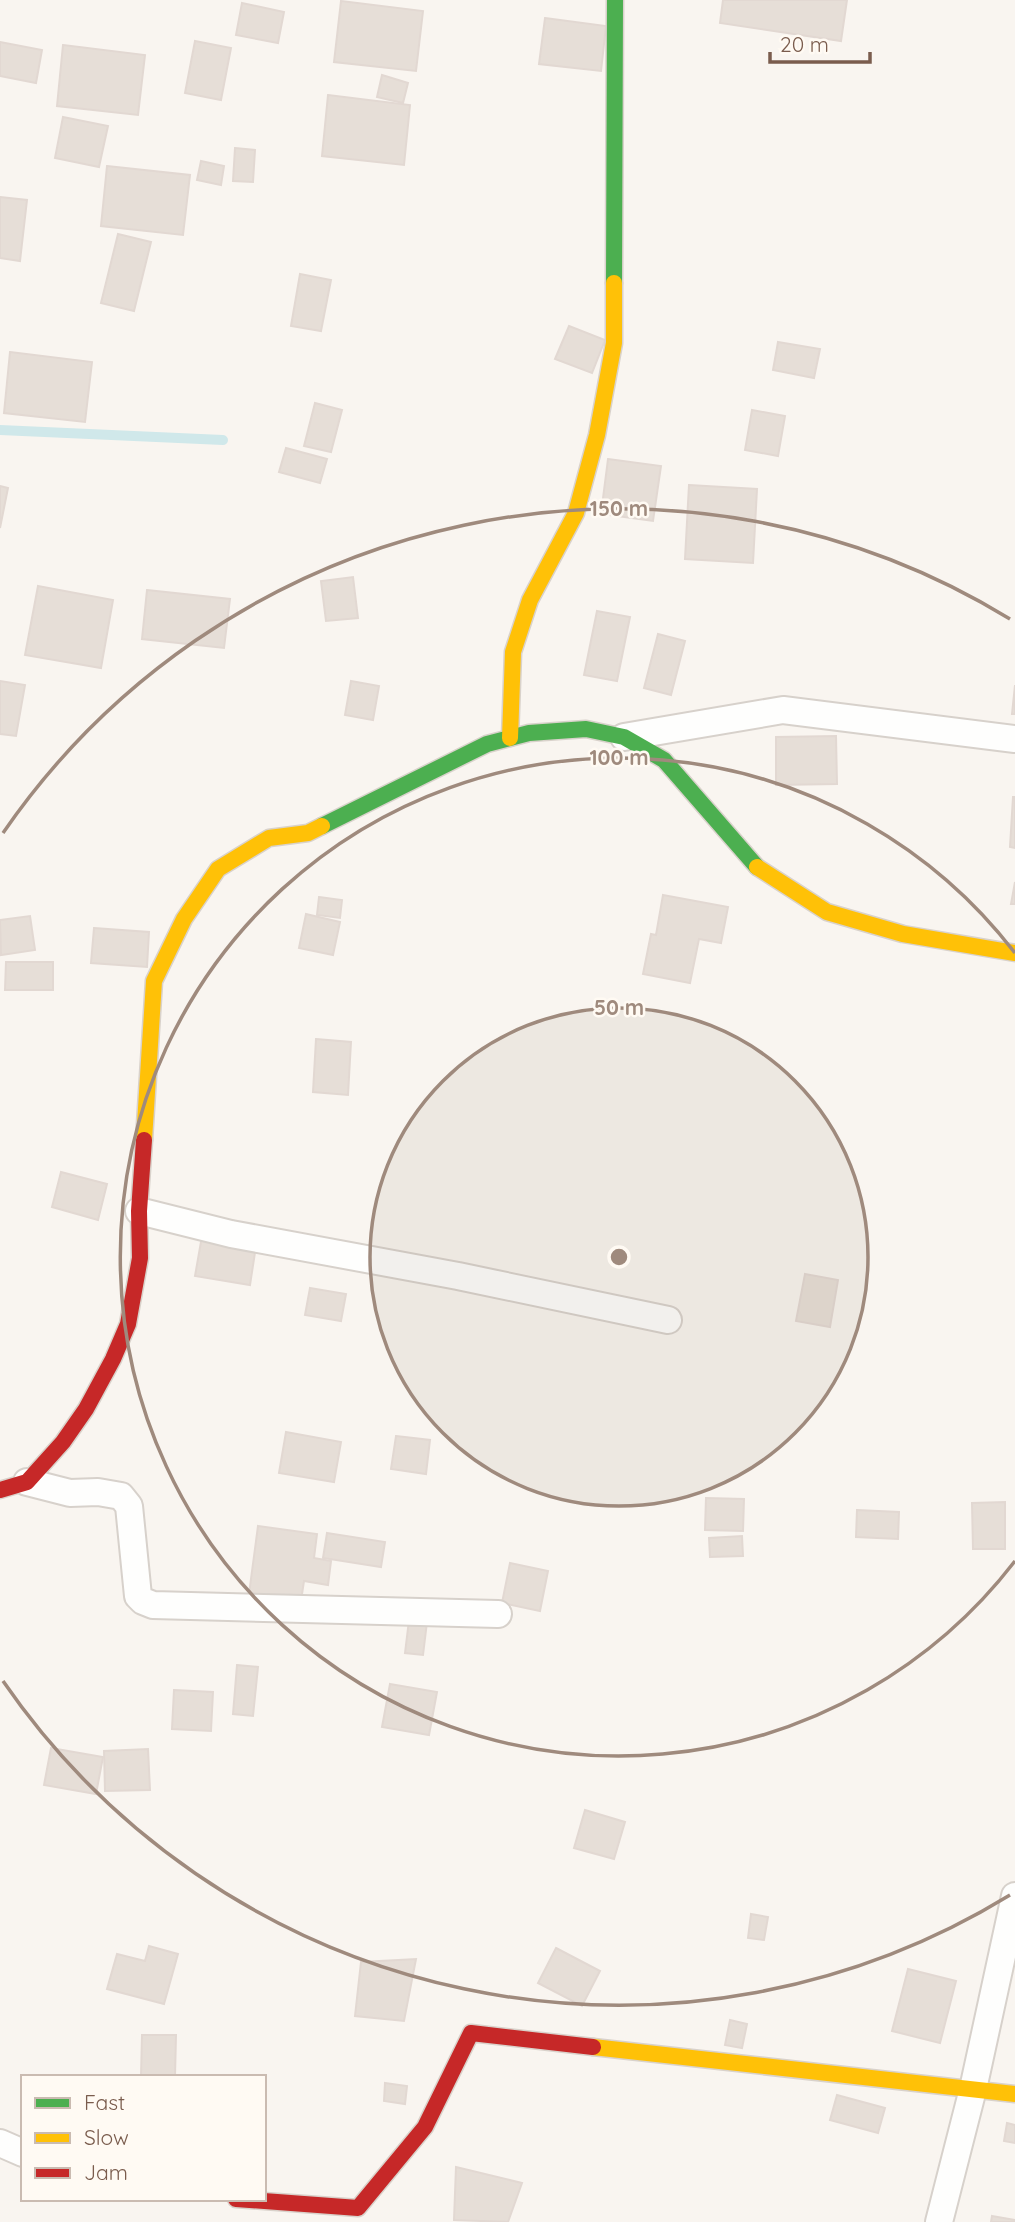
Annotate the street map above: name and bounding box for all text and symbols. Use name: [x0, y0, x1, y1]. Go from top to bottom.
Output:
scale bar: [770, 21, 870, 65]
text: 20 m: [780, 31, 829, 57]
text: 150 m: [590, 495, 648, 521]
text: 100 m: [589, 744, 649, 770]
text: 50 m: [594, 994, 644, 1020]
centre of rings: [607, 1245, 631, 1269]
legend: [21, 2075, 266, 2201]
text: Fast: [84, 2089, 125, 2115]
text: Slow: [84, 2124, 129, 2150]
text: Jam: [84, 2159, 128, 2185]

